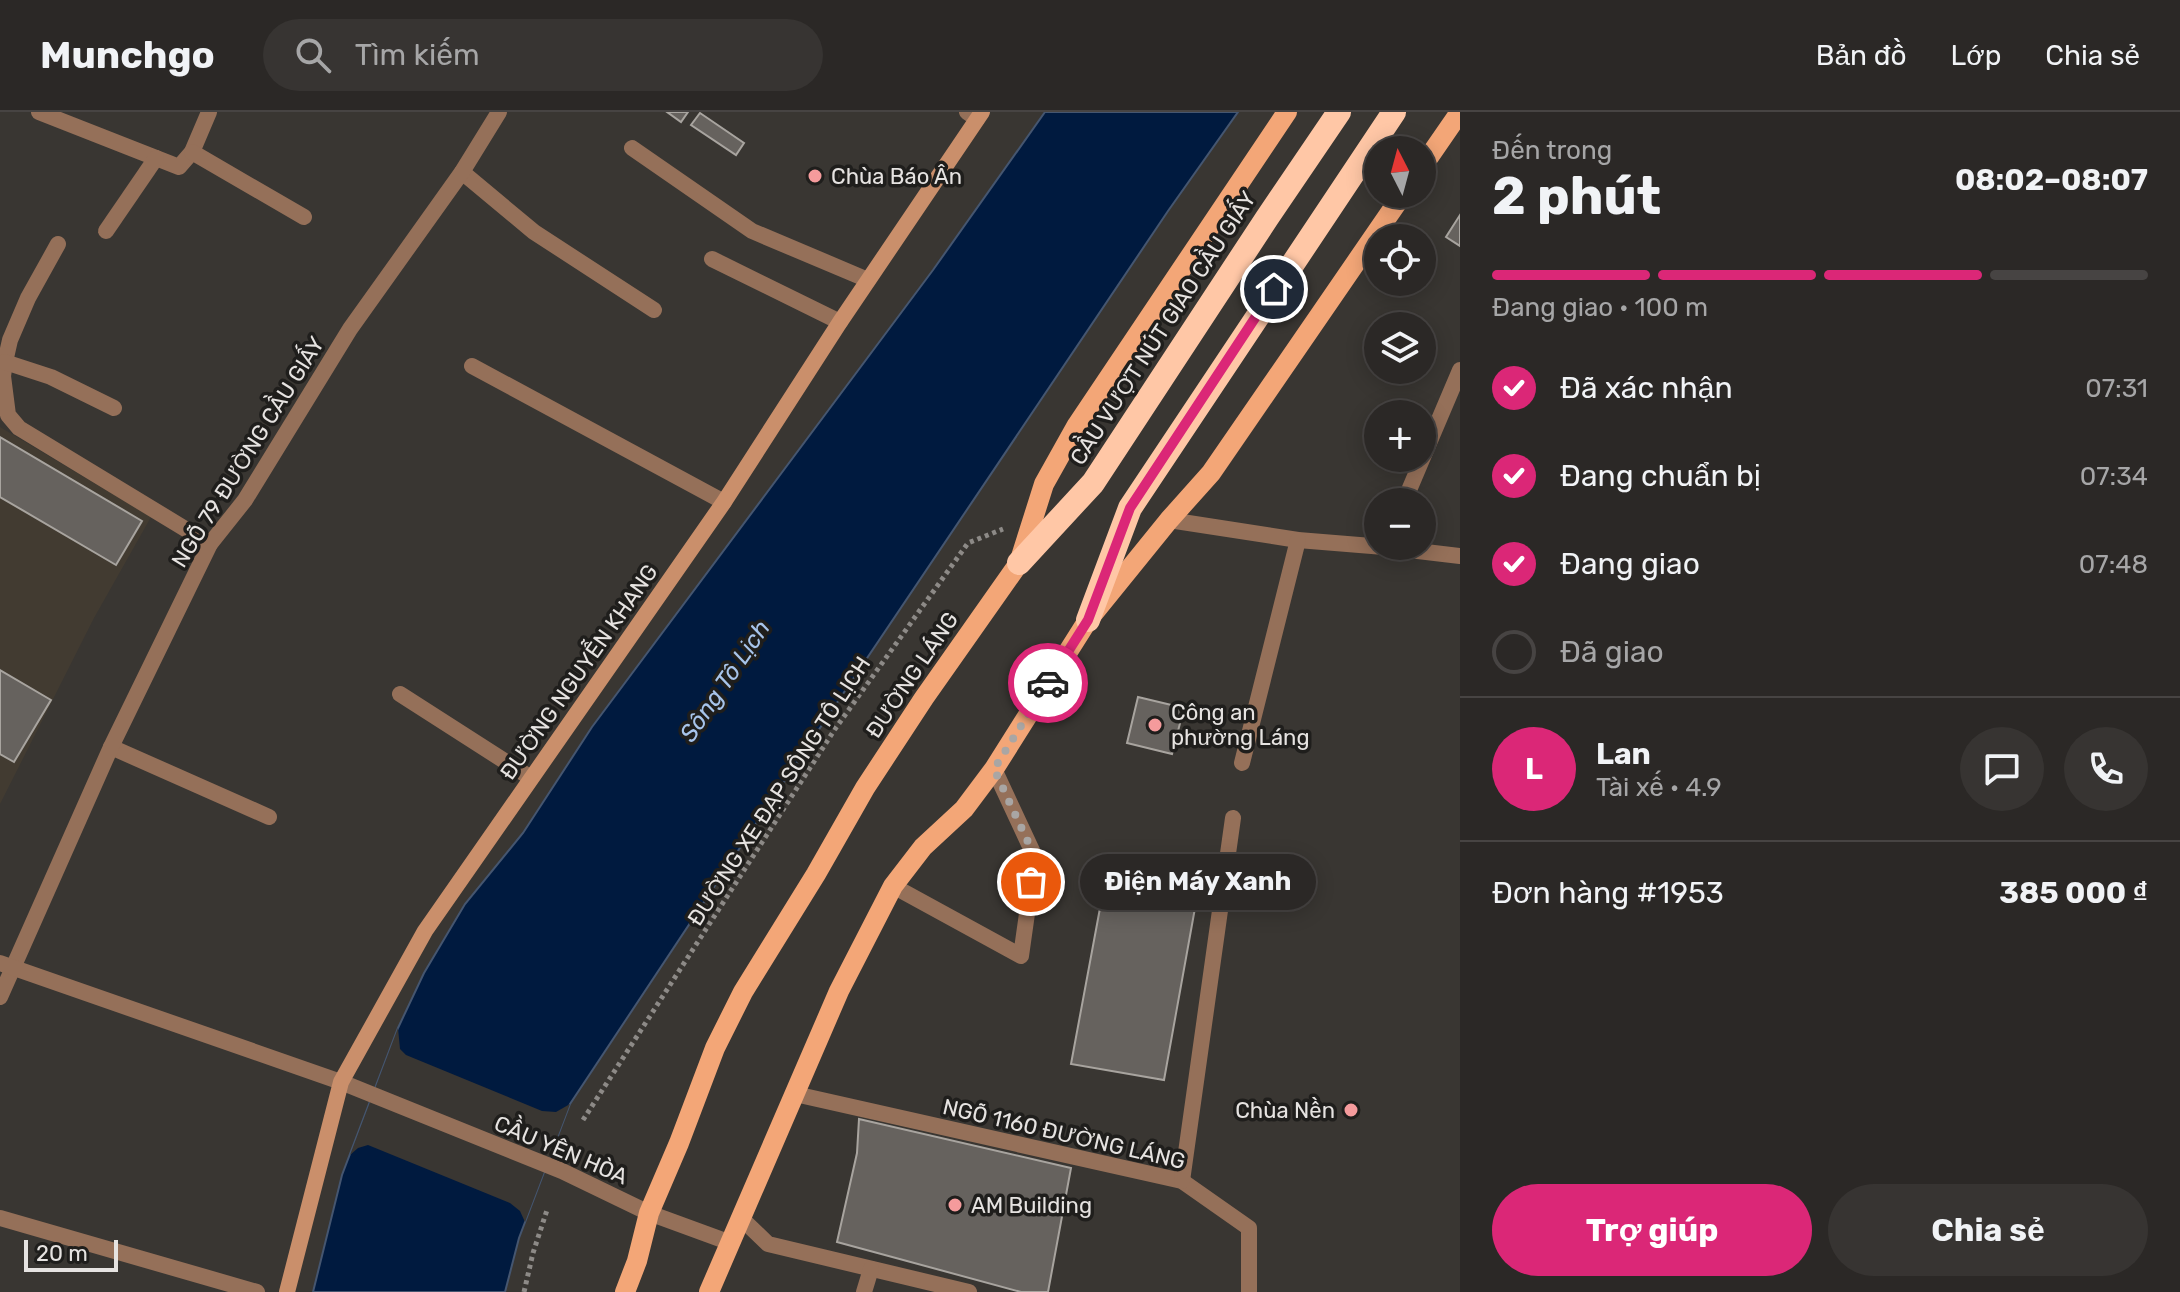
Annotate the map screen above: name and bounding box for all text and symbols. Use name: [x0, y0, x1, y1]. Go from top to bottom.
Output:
search box: [263, 19, 823, 91]
text: Munchgo: [40, 32, 215, 78]
icon: search: [291, 33, 335, 77]
text: Tìm kiếm: [355, 37, 480, 73]
text: Bản đồ: [1816, 39, 1907, 72]
text: Lớp: [1951, 39, 2001, 72]
text: Chia sẻ: [2045, 39, 2140, 72]
text: Đến trong: [1492, 135, 1612, 166]
north arrow: [1364, 136, 1436, 208]
map controls: [1364, 136, 1436, 560]
text: 08:02–08:07: [1955, 162, 2148, 198]
place label: Chùa Báo Ân: [831, 163, 962, 190]
text: 2 phút: [1492, 165, 1661, 227]
marker: Chùa Báo Ân: [806, 167, 824, 185]
street label: CẦU VƯỢT NÚT GIAO CẦU GIẤY: [1062, 184, 1262, 470]
button: locate: [1364, 224, 1436, 296]
pin: [1240, 255, 1308, 323]
icon: home: [1252, 267, 1296, 311]
text: Đang giao · 100 m: [1492, 292, 1708, 323]
button: layers: [1364, 312, 1436, 384]
street label: NGÕ 79 ĐƯỜNG CẦU GIẤY: [163, 330, 330, 572]
icon: check: [1492, 366, 1536, 410]
text: Đã xác nhận: [1560, 370, 1733, 406]
text: 07:31: [2085, 373, 2148, 404]
button: +: [1364, 400, 1436, 472]
icon: check: [1492, 454, 1536, 498]
text: Đang chuẩn bị: [1560, 458, 1761, 494]
text: 07:34: [2080, 461, 2148, 492]
button: −: [1364, 488, 1436, 560]
icon: check: [1492, 542, 1536, 586]
text: Đang giao: [1560, 546, 1700, 582]
text: 07:48: [2079, 549, 2148, 580]
street label: ĐƯỜNG NGUYỄN KHANG: [493, 558, 664, 785]
street label: ĐƯỜNG LÁNG: [860, 607, 964, 743]
water label: Sông Tô Lịch: [674, 615, 776, 747]
text: Đã giao: [1560, 634, 1664, 670]
courier: [1008, 643, 1088, 723]
street label: ĐƯỜNG XE ĐẠP SÔNG TÔ LỊCH: [682, 651, 876, 931]
icon: car: [1026, 661, 1070, 705]
place label: Công an phường Láng: [1171, 699, 1310, 751]
marker: Công an phường Láng: [1146, 716, 1164, 734]
button: chat: [1960, 727, 2044, 811]
button: phone: [2064, 727, 2148, 811]
text: Lan: [1596, 736, 1651, 772]
text: L: [1525, 751, 1543, 787]
text: Tài xế · 4.9: [1596, 772, 1722, 803]
pin: [997, 848, 1065, 916]
callout: Điện Máy Xanh: [1079, 854, 1315, 910]
icon: bag: [1009, 860, 1053, 904]
text: Điện Máy Xanh: [1105, 866, 1291, 897]
text: Đơn hàng #1953: [1492, 875, 1724, 911]
text: 385 000 ₫: [1999, 875, 2148, 911]
street label: NGÕ 1160 ĐƯỜNG LÁNG: [940, 1093, 1188, 1175]
place label: Chùa Nền: [1235, 1097, 1335, 1124]
marker: Chùa Nền: [1342, 1101, 1360, 1119]
street label: CẦU YÊN HÒA: [490, 1107, 633, 1190]
button: Trợ giúp: [1492, 1184, 1812, 1276]
button: Chia sẻ: [1828, 1184, 2148, 1276]
place label: AM Building: [971, 1192, 1092, 1219]
marker: AM Building: [946, 1196, 964, 1214]
scale bar: [24, 1236, 118, 1272]
text: 20 m: [36, 1240, 88, 1267]

